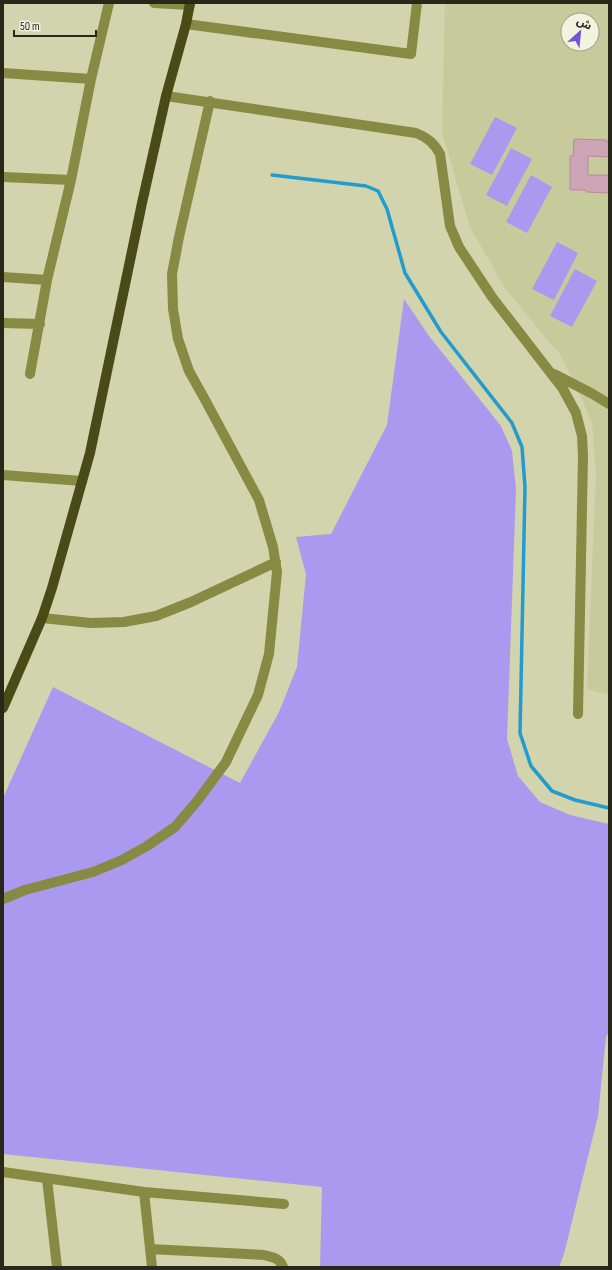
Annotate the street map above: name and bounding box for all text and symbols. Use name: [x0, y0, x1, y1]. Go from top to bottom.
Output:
scale bar: [14, 12, 96, 38]
north arrow: [560, 12, 600, 52]
text: ش: [575, 14, 594, 33]
text: 50 m: [20, 19, 40, 34]

